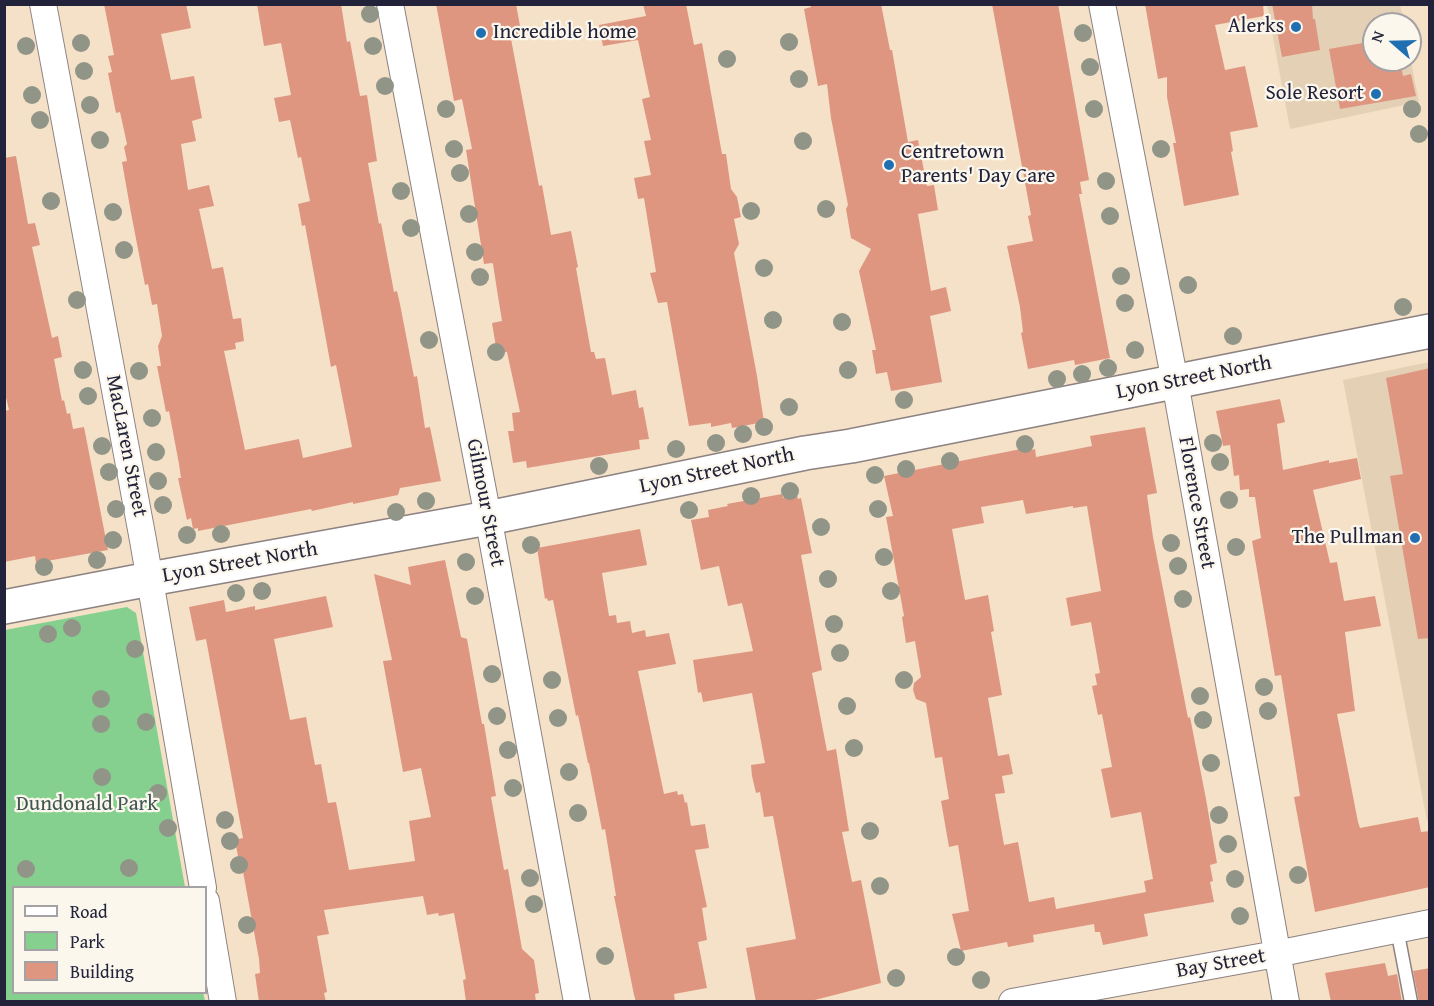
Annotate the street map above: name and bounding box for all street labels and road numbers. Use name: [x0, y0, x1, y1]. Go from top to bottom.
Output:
street label: Lyon Street North: [1114, 351, 1274, 405]
street label: MacLaren Street: [100, 373, 152, 519]
street label: Florence Street: [1172, 435, 1220, 571]
street label: Gilmour Street: [460, 437, 510, 569]
street label: Lyon Street North: [637, 442, 797, 500]
street label: Lyon Street North: [160, 537, 320, 589]
street label: Bay Street: [1174, 944, 1268, 984]

